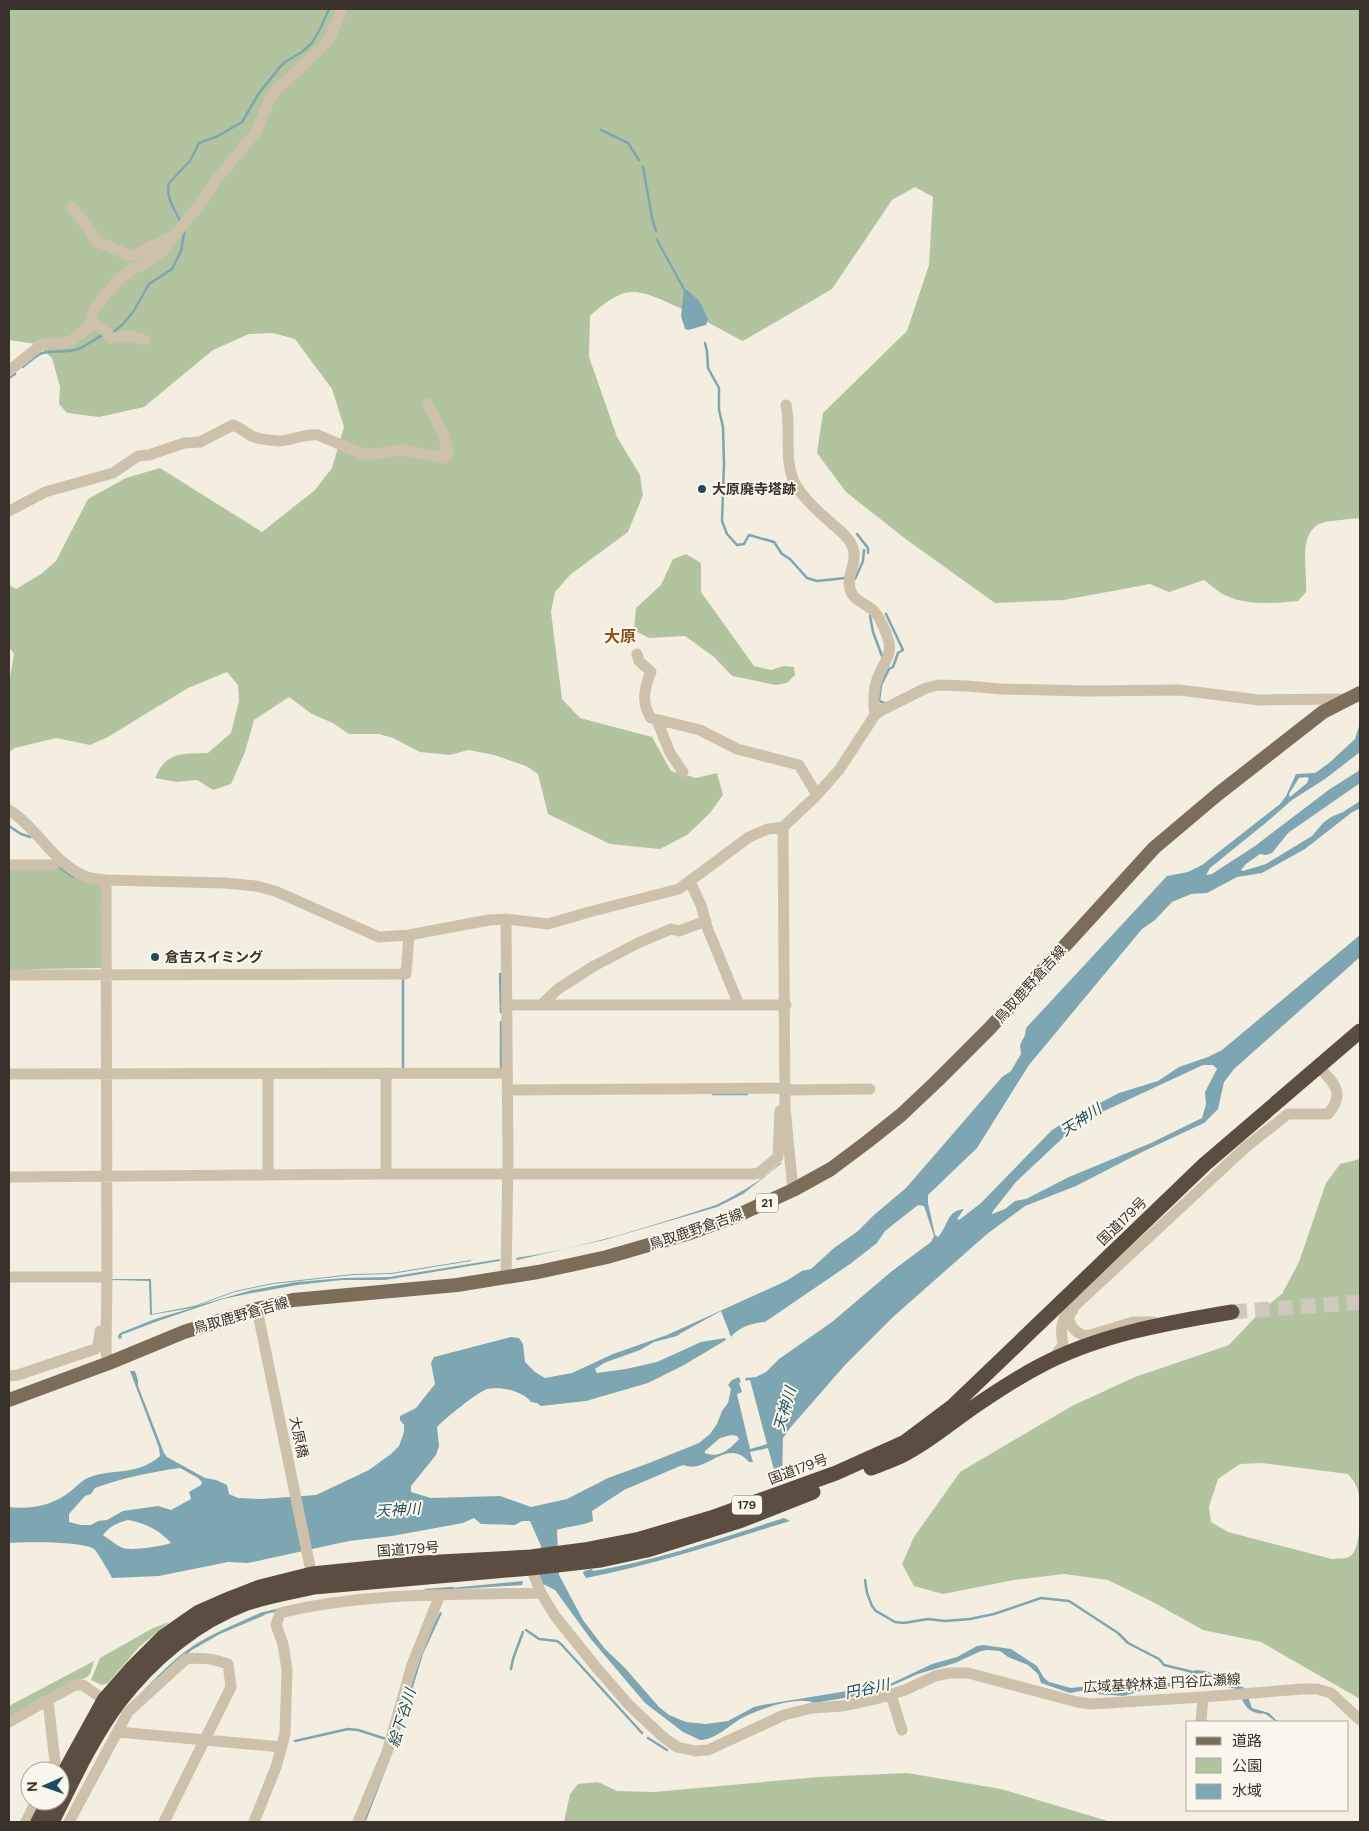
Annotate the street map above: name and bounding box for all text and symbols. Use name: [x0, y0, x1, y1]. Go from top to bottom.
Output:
place label: 大原廃寺塔跡: [712, 480, 796, 498]
marker: 大原廃寺塔跡: [696, 483, 708, 495]
district label: 大原: [604, 626, 636, 647]
street label: 鳥取鹿野倉吉線: [991, 942, 1069, 1026]
place label: 倉吉スイミング: [165, 948, 263, 966]
marker: 倉吉スイミング: [149, 951, 161, 963]
water label: 天神川: [1057, 1098, 1107, 1141]
street label: 国道179号: [1093, 1193, 1151, 1249]
road number: 21: [756, 1194, 778, 1212]
street label: 鳥取鹿野倉吉線: [647, 1205, 745, 1253]
street label: 鳥取鹿野倉吉線: [191, 1293, 291, 1337]
water label: 天神川: [769, 1383, 801, 1433]
street label: 大原橋: [286, 1415, 312, 1459]
street label: 国道179号: [766, 1450, 830, 1488]
road number: 179: [732, 1496, 762, 1514]
water label: 天神川: [375, 1499, 423, 1521]
street label: 国道179号: [376, 1538, 440, 1560]
street label: 広域基幹林道 円谷広瀬線: [1083, 1670, 1241, 1696]
water label: 円谷川: [843, 1674, 893, 1703]
water label: 絵下谷川: [384, 1684, 421, 1750]
legend: [1186, 1721, 1349, 1811]
text: 道路: [1232, 1731, 1262, 1751]
text: 公園: [1232, 1756, 1262, 1776]
north arrow: [20, 1761, 70, 1811]
text: N: [23, 1781, 41, 1792]
text: 水域: [1232, 1781, 1262, 1801]

